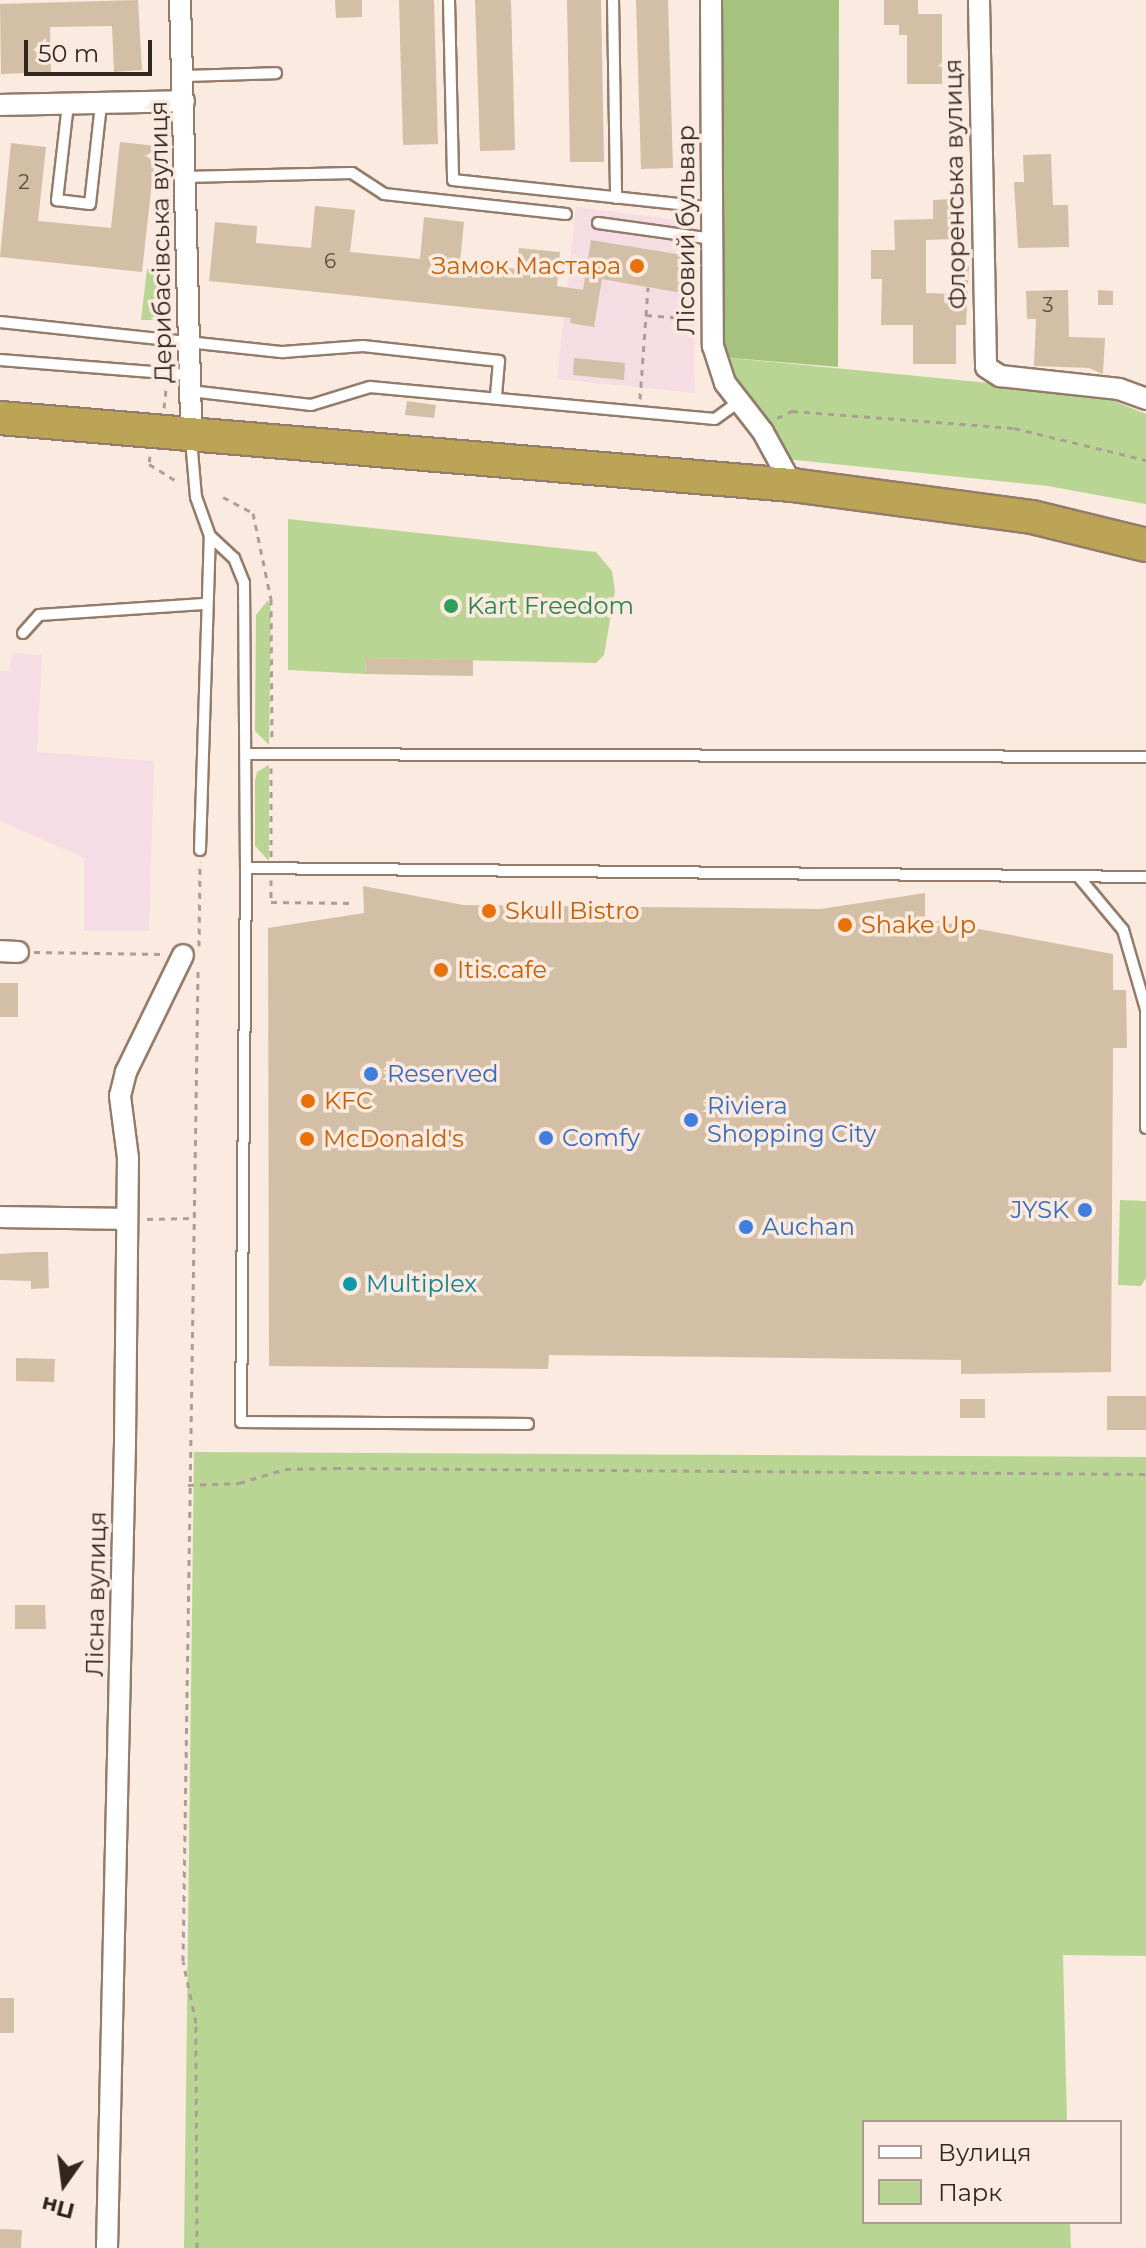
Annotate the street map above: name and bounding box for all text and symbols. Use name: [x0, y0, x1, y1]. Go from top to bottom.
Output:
scale bar: [28, 24, 156, 74]
text: 50 m: [38, 39, 99, 68]
street label: Флоренська вулиця: [938, 58, 972, 310]
street label: Дерибасівська вулиця: [144, 101, 178, 383]
street label: Лісовий бульвар: [672, 125, 700, 335]
house number: 2: [18, 170, 30, 194]
house number: 6: [324, 249, 336, 273]
place label: Замок Мастара: [432, 252, 621, 280]
marker: Замок Мастара: [628, 257, 646, 275]
house number: 3: [1042, 293, 1054, 317]
place label: Kart Freedom: [467, 592, 634, 620]
marker: Kart Freedom: [442, 597, 460, 615]
place label: Skull Bistro: [505, 897, 640, 925]
marker: Skull Bistro: [480, 902, 498, 920]
place label: Shake Up: [861, 911, 976, 939]
marker: Shake Up: [836, 916, 854, 934]
place label: Itis.cafe: [457, 956, 547, 984]
marker: Itis.cafe: [432, 961, 450, 979]
place label: Reserved: [387, 1060, 498, 1088]
marker: Reserved: [362, 1065, 380, 1083]
place label: KFC: [324, 1087, 373, 1115]
marker: KFC: [299, 1092, 317, 1110]
place label: Riviera Shopping City: [707, 1092, 876, 1148]
marker: Riviera Shopping City: [682, 1111, 700, 1129]
place label: Comfy: [562, 1124, 640, 1152]
place label: McDonald's: [323, 1125, 464, 1153]
marker: Comfy: [537, 1129, 555, 1147]
marker: McDonald's: [298, 1130, 316, 1148]
place label: JYSK: [1011, 1196, 1069, 1224]
marker: JYSK: [1076, 1201, 1094, 1219]
place label: Auchan: [762, 1213, 855, 1241]
marker: Auchan: [737, 1218, 755, 1236]
place label: Multiplex: [366, 1270, 477, 1298]
marker: Multiplex: [341, 1275, 359, 1293]
street label: Лісна вулиця: [80, 1511, 112, 1677]
legend: [862, 2120, 1122, 2224]
text: Вулиця: [938, 2138, 1031, 2167]
north arrow: [24, 2144, 104, 2224]
text: Парк: [938, 2178, 1002, 2207]
text: Пн: [39, 2191, 77, 2225]

